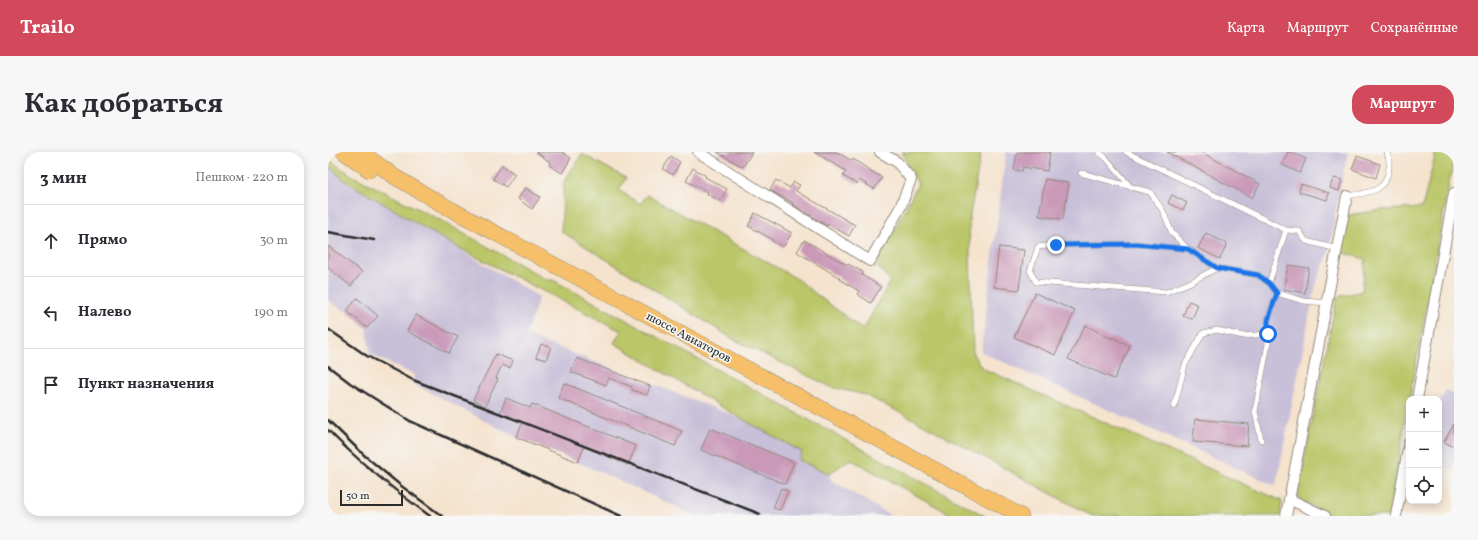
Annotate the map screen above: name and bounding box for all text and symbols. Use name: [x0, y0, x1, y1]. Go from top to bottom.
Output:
text: Trailo: [20, 15, 75, 41]
text: Карта: [1227, 19, 1265, 38]
text: Маршрут: [1287, 19, 1349, 38]
text: Сохранённые: [1371, 19, 1458, 38]
text: Как добраться: [24, 85, 223, 124]
button: Маршрут: [1352, 85, 1454, 124]
text: 3 мин: [40, 167, 87, 190]
text: Пешком · 220 m: [196, 169, 288, 187]
icon: ahead: [40, 230, 62, 252]
text: Прямо: [78, 230, 127, 251]
text: 30 m: [260, 232, 288, 250]
route end: [1047, 236, 1065, 254]
icon: left: [40, 302, 62, 324]
text: Налево: [78, 302, 132, 323]
text: 190 m: [254, 304, 288, 322]
street label: шоссе Авиаторов: [643, 309, 734, 367]
route start: [1259, 325, 1277, 343]
icon: arrive: [40, 374, 62, 396]
text: Пункт назначения: [78, 374, 214, 395]
map controls: [1406, 396, 1442, 504]
button: +: [1406, 396, 1442, 432]
button: −: [1406, 432, 1442, 468]
button: locate: [1406, 468, 1442, 504]
scale bar: [340, 488, 403, 507]
text: 50 m: [346, 489, 370, 504]

